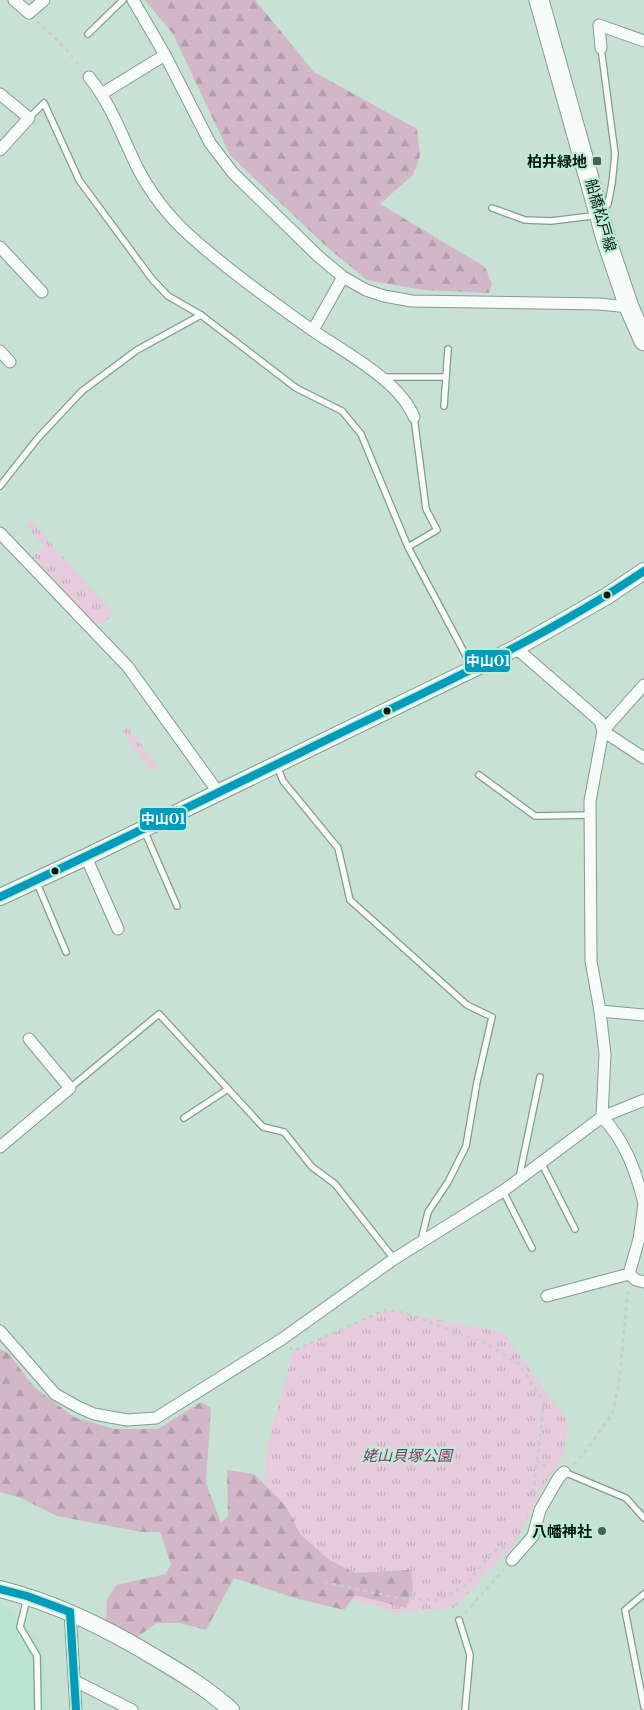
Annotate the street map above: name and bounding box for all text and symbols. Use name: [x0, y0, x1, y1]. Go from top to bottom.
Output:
place label: 柏井緑地: [527, 152, 587, 171]
marker: 柏井緑地: [591, 155, 603, 167]
street label: 船橋松戸線: [582, 176, 620, 254]
unlabelled marker: [602, 590, 612, 600]
line badge: 中山01: [464, 649, 511, 673]
text: 中山01: [466, 652, 510, 670]
unlabelled marker: [382, 706, 392, 716]
line badge: 中山01: [139, 807, 187, 831]
text: 中山01: [141, 810, 185, 828]
unlabelled marker: [50, 866, 60, 876]
park label: 姥山貝塚公園: [362, 1446, 454, 1465]
place label: 八幡神社: [532, 1522, 592, 1541]
marker: 八幡神社: [596, 1525, 608, 1537]

